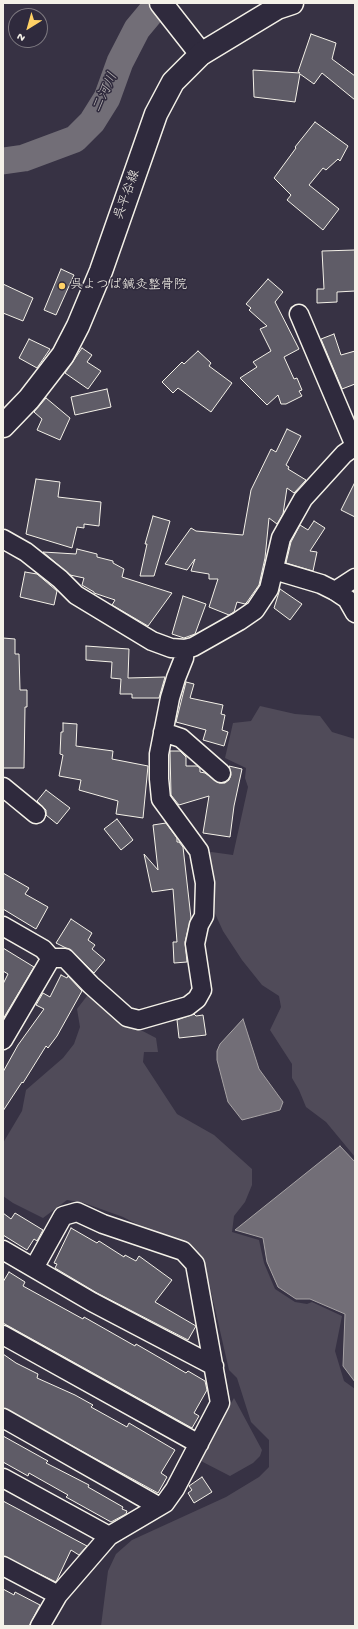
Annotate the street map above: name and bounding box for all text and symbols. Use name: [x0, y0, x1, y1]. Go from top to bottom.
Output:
north arrow: [8, 8, 48, 48]
text: N: [15, 30, 28, 44]
water label: 二河川: [90, 70, 122, 116]
street label: 呉平谷線: [112, 168, 144, 222]
place label: 呉よつば鍼灸整骨院: [70, 278, 187, 294]
marker: 呉よつば鍼灸整骨院: [57, 281, 67, 291]

